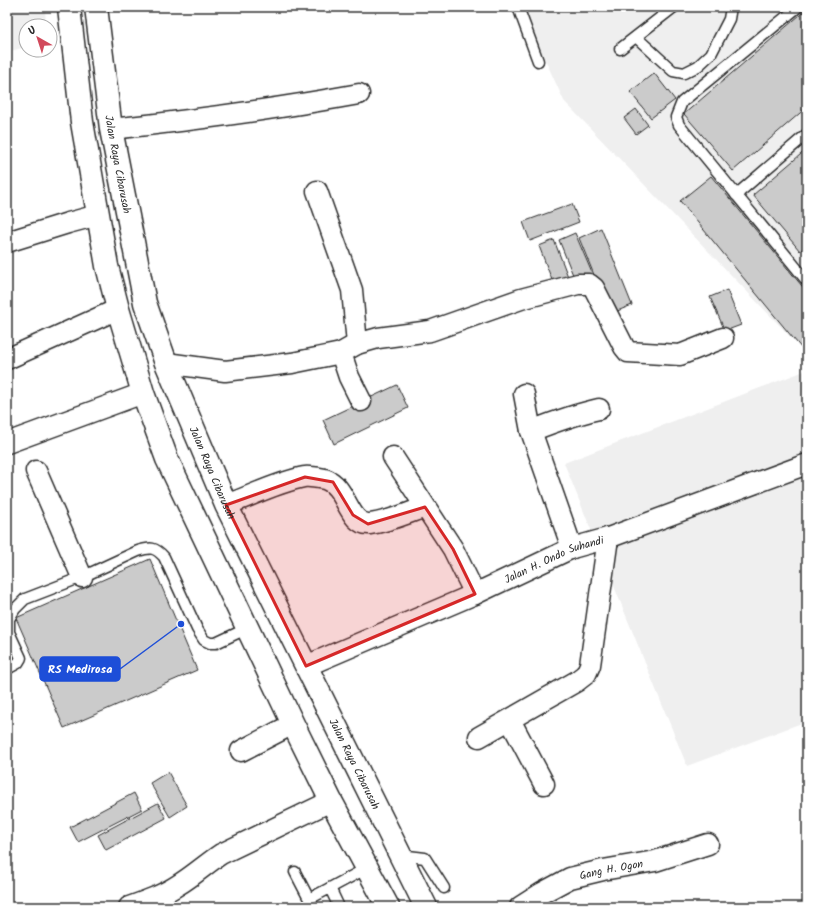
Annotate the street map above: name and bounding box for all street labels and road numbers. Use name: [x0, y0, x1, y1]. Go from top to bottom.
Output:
street label: Jalan Raya Cibarusah: [99, 114, 135, 215]
street label: Jalan Raya Cibarusah: [184, 424, 240, 523]
street label: Jalan H. Ondo Suhandi: [501, 532, 606, 589]
street label: Jalan Raya Cibarusah: [324, 716, 384, 813]
street label: Gang H. Ogon: [578, 855, 645, 885]

